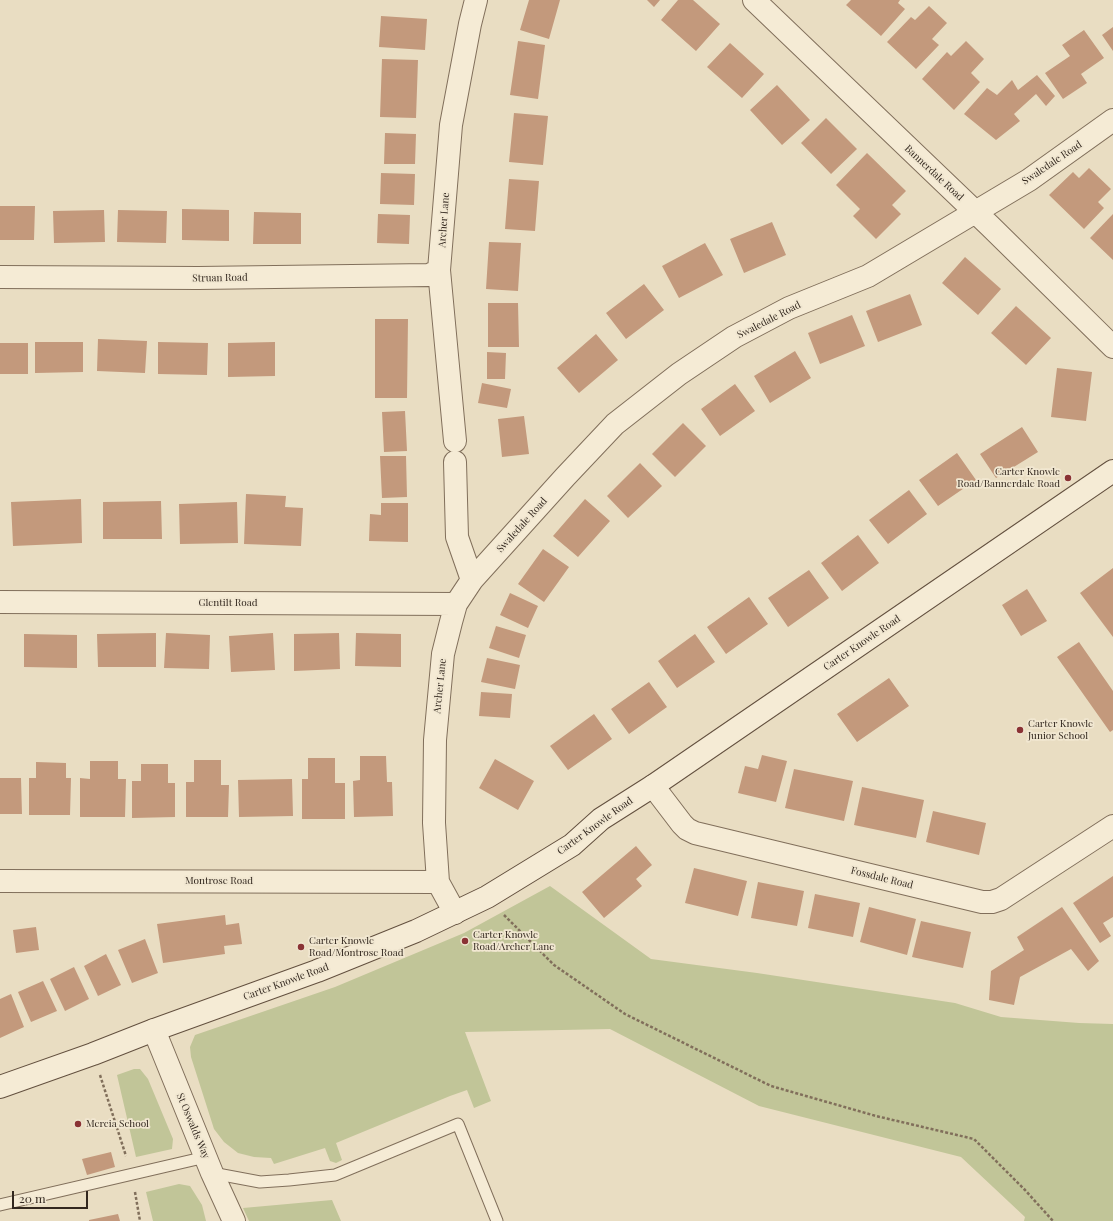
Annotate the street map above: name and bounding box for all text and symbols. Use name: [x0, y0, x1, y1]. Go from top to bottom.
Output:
street label: Swaledale Road: [1020, 139, 1084, 187]
street label: Bannerdale Road: [902, 143, 966, 203]
street label: Archer Lane: [436, 192, 452, 248]
street label: Struan Road: [192, 272, 248, 284]
street label: Swaledale Road: [735, 299, 803, 341]
place label: Carter Knowle Road/Bannerdale Road: [957, 466, 1060, 490]
marker: Carter Knowle Road/Bannerdale Road: [1063, 473, 1073, 483]
street label: Swaledale Road: [494, 495, 550, 555]
street label: Glentilt Road: [199, 597, 257, 609]
street label: Carter Knowle Road: [821, 613, 903, 673]
street label: Archer Lane: [431, 658, 449, 714]
place label: Carter Knowle Junior School: [1028, 718, 1093, 742]
marker: Carter Knowle Junior School: [1015, 725, 1025, 735]
street label: Carter Knowle Road: [555, 795, 635, 857]
street label: Fossdale Road: [850, 864, 914, 892]
street label: Montrose Road: [185, 875, 253, 887]
place label: Carter Knowle Road/Archer Lane: [473, 929, 554, 952]
place label: Carter Knowle Road/Montrose Road: [309, 935, 403, 958]
marker: Carter Knowle Road/Archer Lane: [460, 936, 470, 946]
marker: Carter Knowle Road/Montrose Road: [296, 942, 306, 952]
street label: Carter Knowle Road: [242, 961, 330, 1003]
street label: St Oswalds Way: [174, 1091, 212, 1161]
place label: Mercia School: [86, 1118, 149, 1130]
marker: Mercia School: [73, 1119, 83, 1129]
scale bar: [14, 1183, 90, 1209]
text: 20 m: [19, 1190, 46, 1206]

